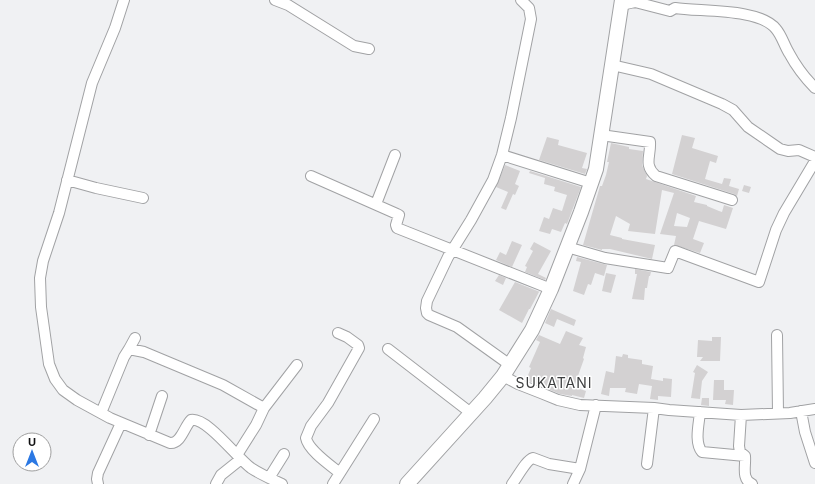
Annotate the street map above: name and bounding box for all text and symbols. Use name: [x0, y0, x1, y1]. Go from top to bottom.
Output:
district label: SUKATANI: [515, 374, 593, 391]
north arrow: [12, 432, 52, 472]
text: U: [28, 435, 36, 449]

